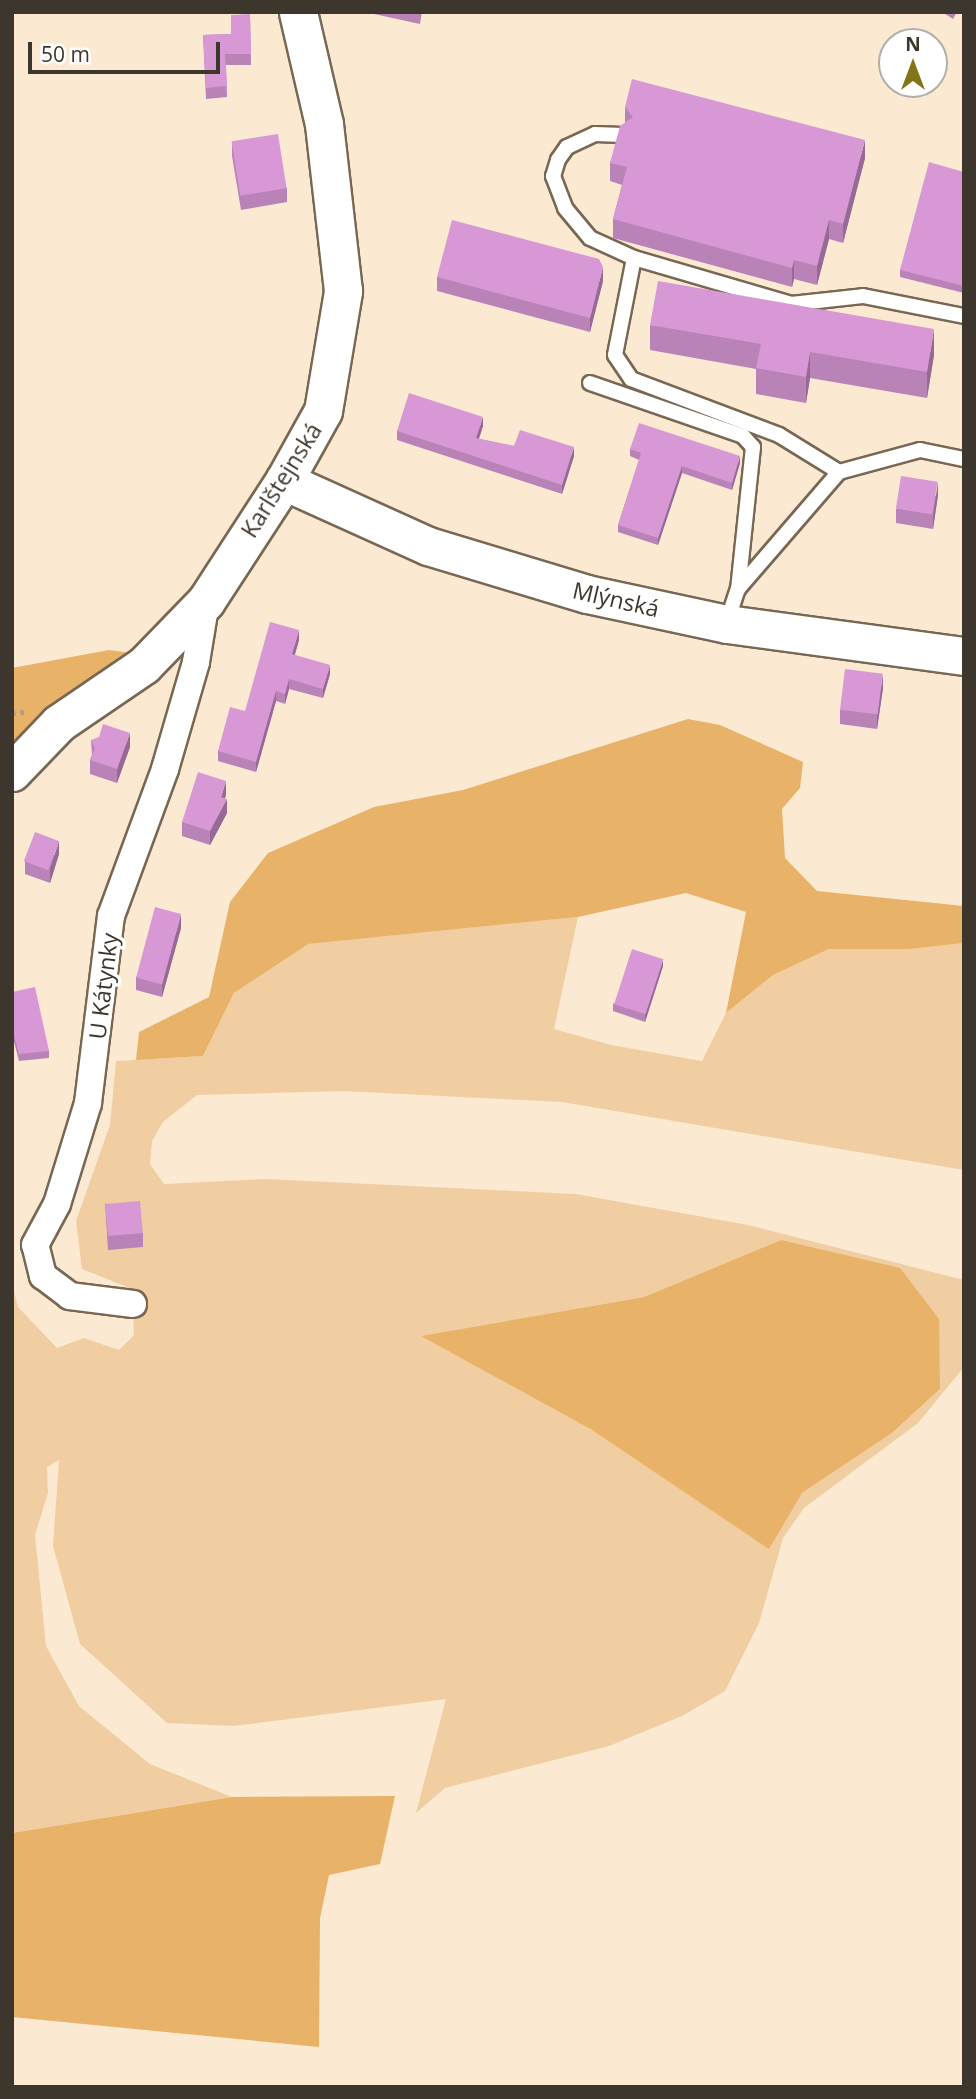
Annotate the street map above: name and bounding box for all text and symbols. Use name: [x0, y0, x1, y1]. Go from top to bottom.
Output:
scale bar: [32, 28, 224, 72]
north arrow: [878, 28, 948, 98]
text: N: [905, 31, 921, 57]
text: 50 m: [41, 40, 90, 68]
street label: Karlštejnská: [235, 418, 327, 542]
street label: Mlýnská: [570, 576, 662, 622]
street label: U Kátynky: [83, 931, 123, 1041]

